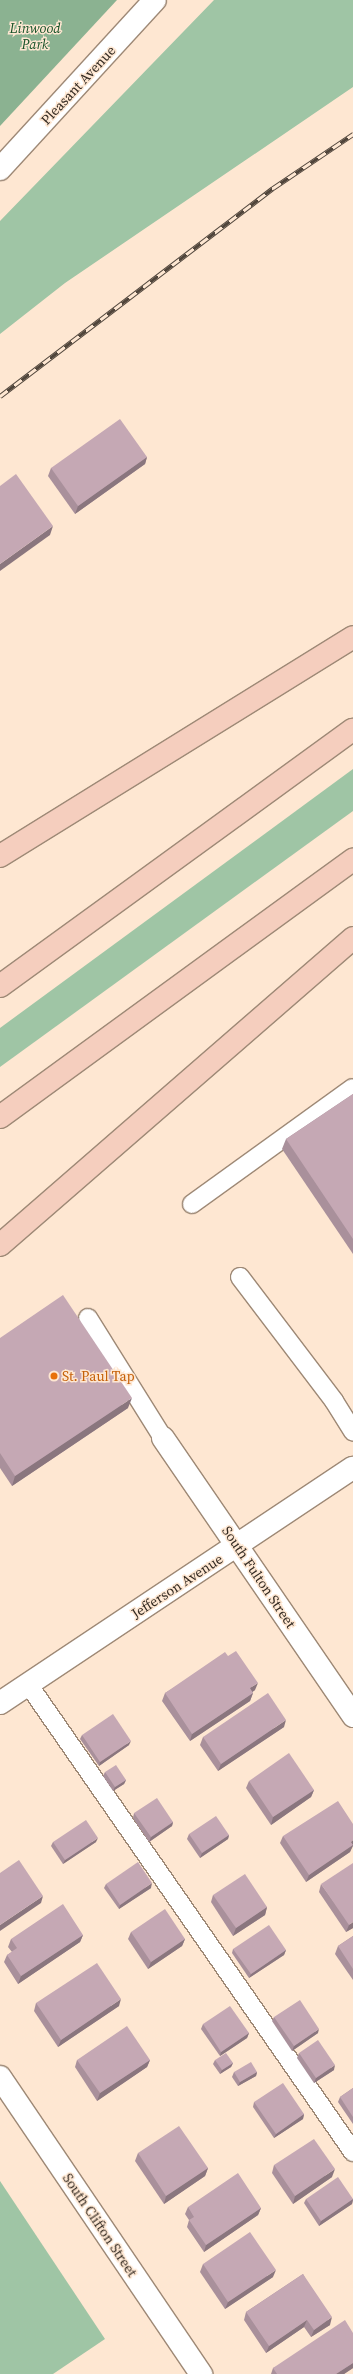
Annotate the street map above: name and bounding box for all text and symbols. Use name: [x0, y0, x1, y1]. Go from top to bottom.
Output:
park label: Linwood Park: [9, 20, 61, 52]
street label: Pleasant Avenue: [37, 42, 119, 128]
place label: St. Paul Tap: [62, 1368, 135, 1384]
marker: St. Paul Tap: [49, 1371, 59, 1381]
street label: South Fulton Street: [219, 1523, 299, 1631]
street label: Jefferson Avenue: [128, 1550, 226, 1622]
street label: South Clifton Street: [59, 2170, 141, 2280]

